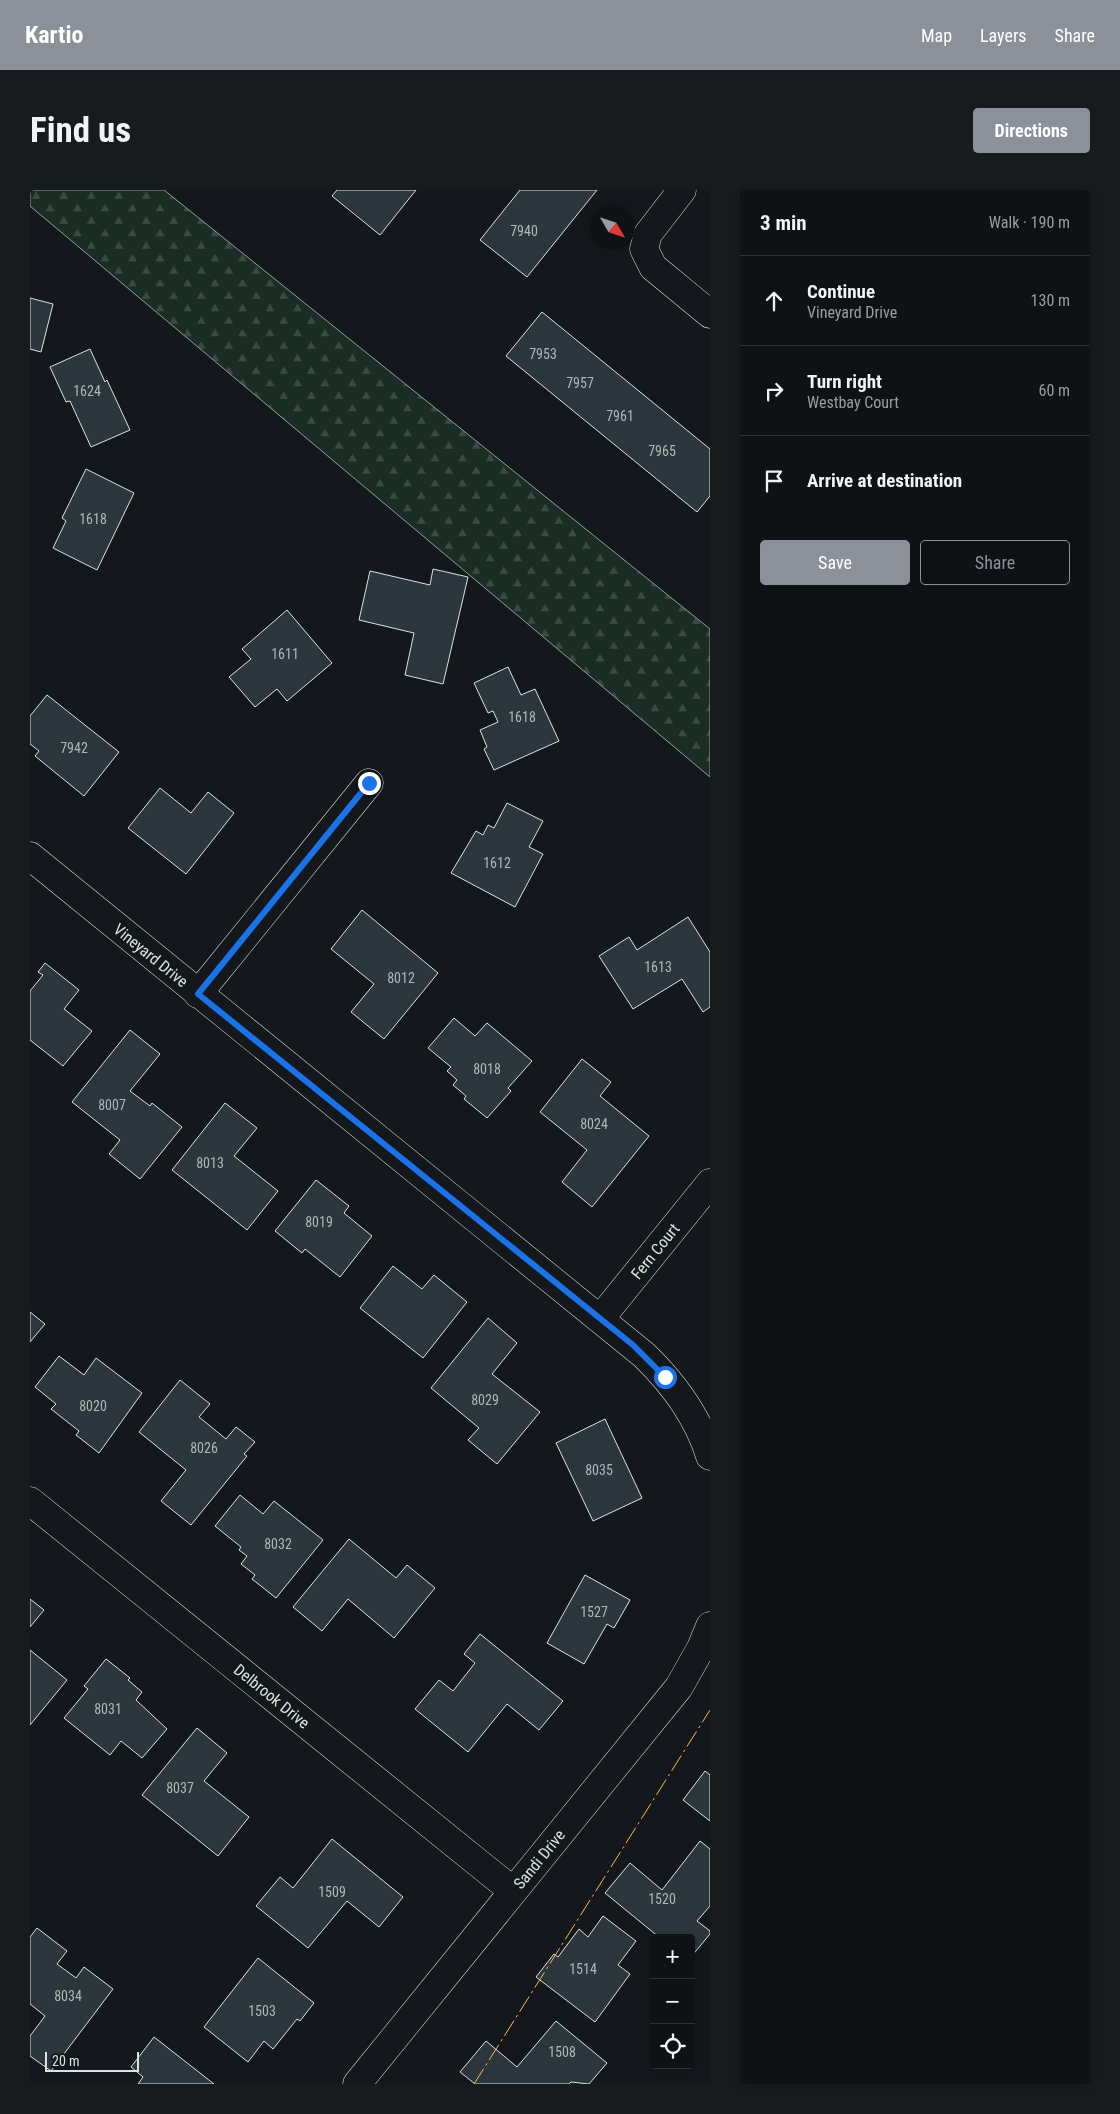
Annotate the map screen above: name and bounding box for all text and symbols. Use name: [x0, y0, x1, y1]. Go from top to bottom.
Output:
text: Kartio: [25, 21, 83, 49]
text: Map: [921, 25, 952, 46]
text: Layers: [980, 25, 1027, 46]
text: Share: [1055, 25, 1095, 46]
button: Directions: [973, 108, 1090, 153]
text: Find us: [30, 110, 131, 151]
north arrow: [590, 205, 635, 250]
text: 3 min: [760, 211, 807, 235]
text: Walk · 190 m: [989, 213, 1070, 232]
house number: 7940: [510, 223, 538, 239]
text: Continue: [807, 280, 875, 303]
icon: ahead: [760, 287, 788, 315]
text: 130 m: [1031, 291, 1070, 310]
text: Vineyard Drive: [807, 303, 897, 322]
house number: 7953: [529, 346, 557, 362]
text: Turn right: [807, 370, 882, 393]
house number: 7957: [566, 375, 594, 391]
icon: right: [760, 377, 788, 405]
text: 60 m: [1038, 381, 1070, 400]
house number: 1624: [73, 383, 101, 399]
text: Westbay Court: [807, 393, 899, 412]
house number: 7961: [606, 408, 634, 424]
house number: 7965: [648, 443, 676, 459]
icon: arrive: [760, 467, 788, 495]
text: Arrive at destination: [807, 469, 962, 492]
house number: 1618: [79, 511, 107, 527]
button: Save: [760, 540, 910, 585]
button: Share: [920, 540, 1070, 585]
house number: 1611: [271, 646, 299, 662]
house number: 1618: [508, 709, 536, 725]
house number: 7942: [60, 740, 88, 756]
route end: [358, 772, 381, 795]
house number: 1612: [483, 855, 511, 871]
street label: Vineyard Drive: [110, 920, 192, 991]
house number: 1613: [644, 959, 672, 975]
house number: 8012: [387, 970, 415, 986]
house number: 8018: [473, 1061, 501, 1077]
house number: 8007: [98, 1097, 126, 1113]
house number: 8024: [580, 1116, 608, 1132]
house number: 8013: [196, 1155, 224, 1171]
house number: 8019: [305, 1214, 333, 1230]
street label: Fern Court: [627, 1219, 684, 1283]
route start: [654, 1366, 677, 1389]
house number: 8029: [471, 1392, 499, 1408]
house number: 8020: [79, 1398, 107, 1414]
house number: 8026: [190, 1440, 218, 1456]
house number: 8035: [585, 1462, 613, 1478]
house number: 8032: [264, 1536, 292, 1552]
house number: 1527: [580, 1604, 608, 1620]
street label: Delbrook Drive: [230, 1660, 313, 1733]
house number: 8031: [94, 1701, 122, 1717]
house number: 8037: [166, 1780, 194, 1796]
street label: Sandi Drive: [510, 1826, 569, 1893]
house number: 1509: [318, 1884, 346, 1900]
house number: 1520: [648, 1891, 676, 1907]
map controls: [650, 1934, 695, 2069]
button: +: [650, 1934, 695, 1979]
house number: 1514: [569, 1961, 597, 1977]
button: −: [650, 1979, 695, 2024]
house number: 8034: [54, 1988, 82, 2004]
house number: 1503: [248, 2003, 276, 2019]
button: locate: [650, 2024, 695, 2069]
house number: 1508: [548, 2044, 576, 2060]
scale bar: [45, 2049, 139, 2072]
text: 20 m: [52, 2053, 80, 2069]

